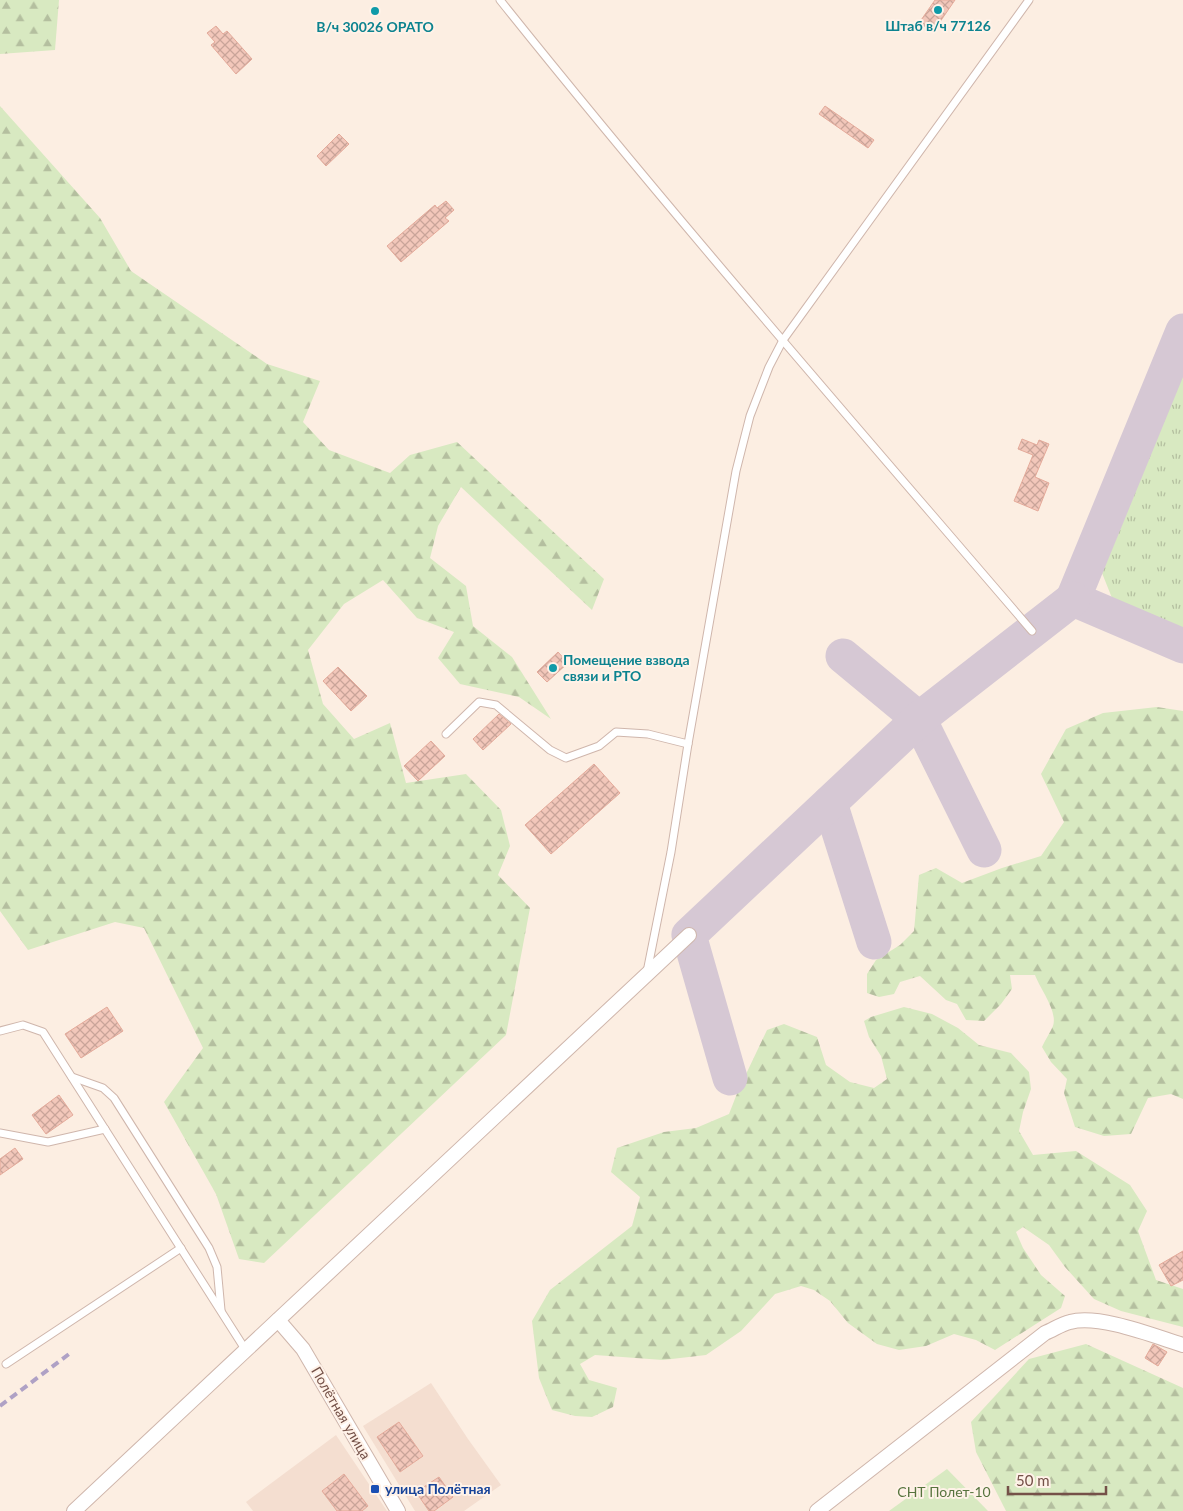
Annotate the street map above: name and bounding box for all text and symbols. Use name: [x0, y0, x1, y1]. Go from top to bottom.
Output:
marker: Штаб в/ч 77126: [932, 4, 944, 16]
marker: В/ч 30026 ОРАТО: [369, 5, 381, 17]
place label: Штаб в/ч 77126: [885, 17, 991, 34]
place label: В/ч 30026 ОРАТО: [316, 18, 434, 35]
place label: Помещение взвода связи и РТО: [563, 651, 690, 684]
marker: Помещение взвода связи и РТО: [547, 662, 559, 674]
street label: Полётная улица: [308, 1363, 375, 1462]
scale bar: [1008, 1464, 1106, 1496]
text: 50 m: [1016, 1471, 1050, 1489]
place label: улица Полётная: [385, 1480, 491, 1497]
marker: улица Полётная: [369, 1483, 381, 1495]
park label: СНТ Полет-10: [897, 1483, 991, 1500]

